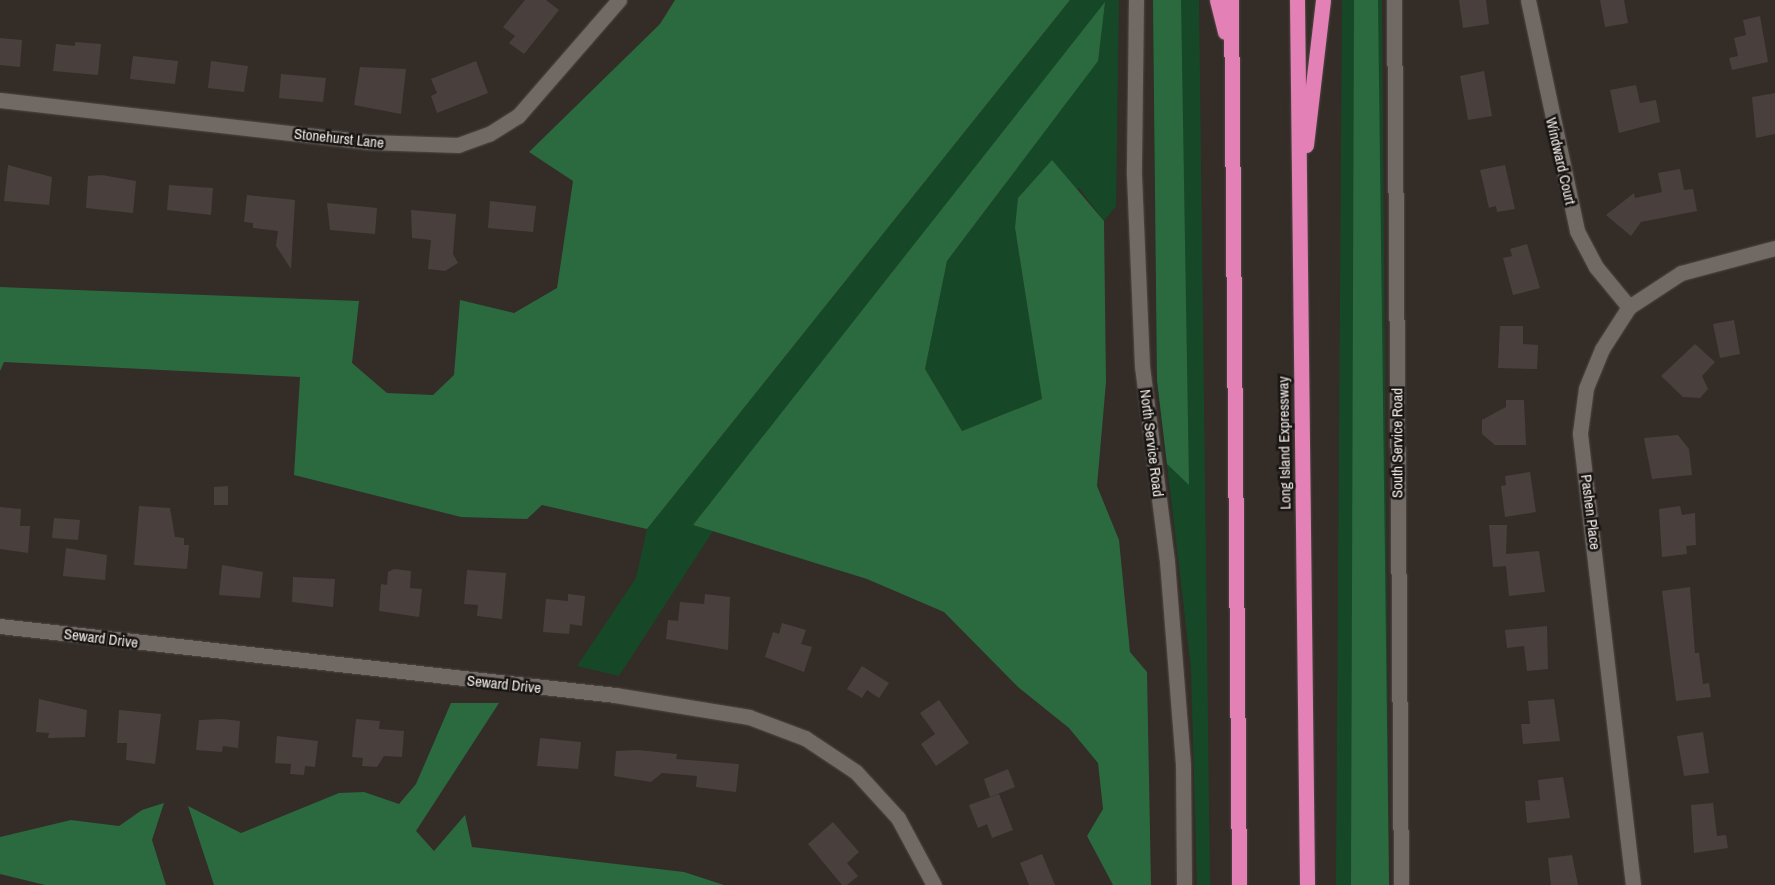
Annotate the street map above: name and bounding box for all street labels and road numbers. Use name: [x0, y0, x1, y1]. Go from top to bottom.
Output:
street label: Windward Court: [1542, 116, 1580, 206]
street label: Stonehurst Lane: [293, 124, 385, 152]
street label: Long Island Expressway: [1274, 376, 1294, 510]
street label: North Service Road: [1136, 388, 1168, 498]
street label: South Service Road: [1388, 388, 1406, 498]
street label: Pashen Place: [1577, 473, 1605, 551]
street label: Seward Drive: [63, 625, 139, 651]
street label: Seward Drive: [466, 671, 542, 697]

